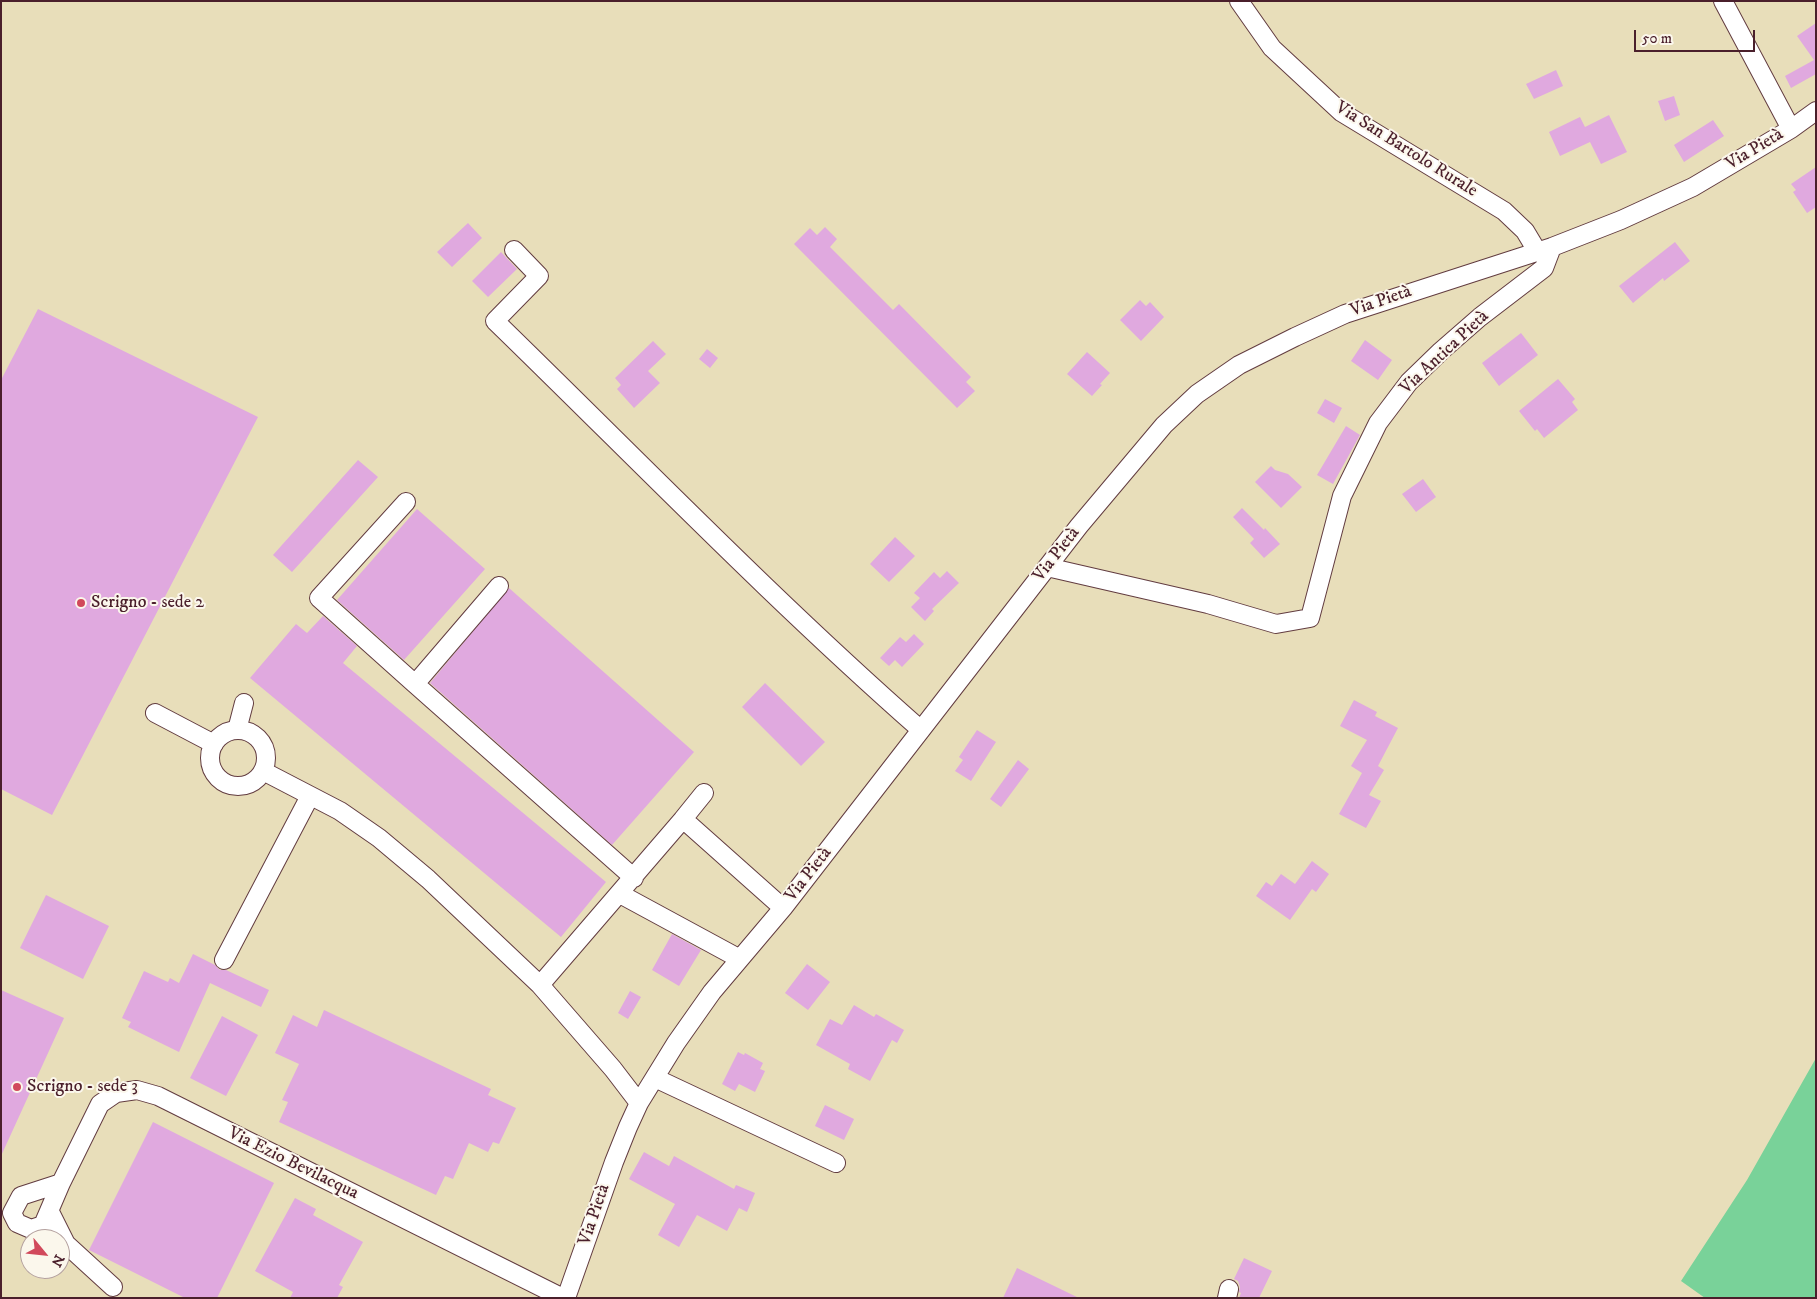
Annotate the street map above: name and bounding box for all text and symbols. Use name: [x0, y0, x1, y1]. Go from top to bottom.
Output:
scale bar: [1637, 20, 1758, 52]
text: 50 m: [1642, 29, 1672, 48]
street label: Via San Bartolo Rurale: [1331, 97, 1481, 203]
street label: Via Pietà: [1722, 124, 1788, 176]
street label: Via Pietà: [1348, 281, 1414, 323]
street label: Via Antica Pietà: [1396, 306, 1494, 400]
street label: Via Pietà: [1029, 523, 1085, 587]
place label: Scrigno - sede 2: [91, 592, 204, 614]
marker: Scrigno - sede 2: [75, 597, 87, 609]
street label: Via Pietà: [781, 843, 837, 907]
place label: Scrigno - sede 3: [27, 1076, 138, 1098]
marker: Scrigno - sede 3: [11, 1081, 23, 1093]
street label: Via Ezio Bevilacqua: [224, 1123, 362, 1205]
street label: Via Pietà: [574, 1182, 616, 1248]
north arrow: [20, 1229, 70, 1279]
text: N: [47, 1251, 68, 1270]

